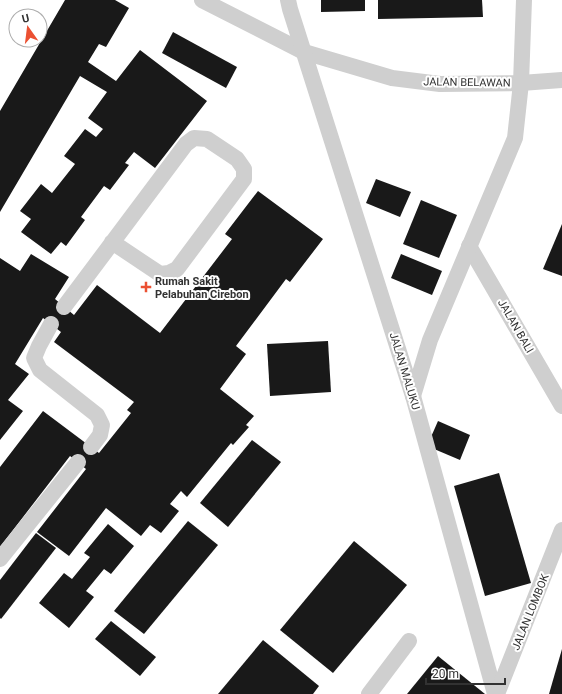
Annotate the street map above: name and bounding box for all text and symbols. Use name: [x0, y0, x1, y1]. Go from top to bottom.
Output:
north arrow: [8, 8, 48, 48]
text: U: [21, 12, 31, 26]
street label: JALAN BELAWAN: [423, 75, 511, 90]
place label: Rumah Sakit Pelabuhan Cirebon: [155, 275, 249, 301]
marker: Rumah Sakit Pelabuhan Cirebon: [140, 281, 152, 293]
street label: JALAN BALI: [495, 297, 536, 355]
street label: JALAN MALUKU: [387, 331, 423, 412]
street label: JALAN LOMBOK: [509, 572, 552, 652]
scale bar: [426, 660, 505, 686]
text: 20 m: [432, 667, 459, 681]

